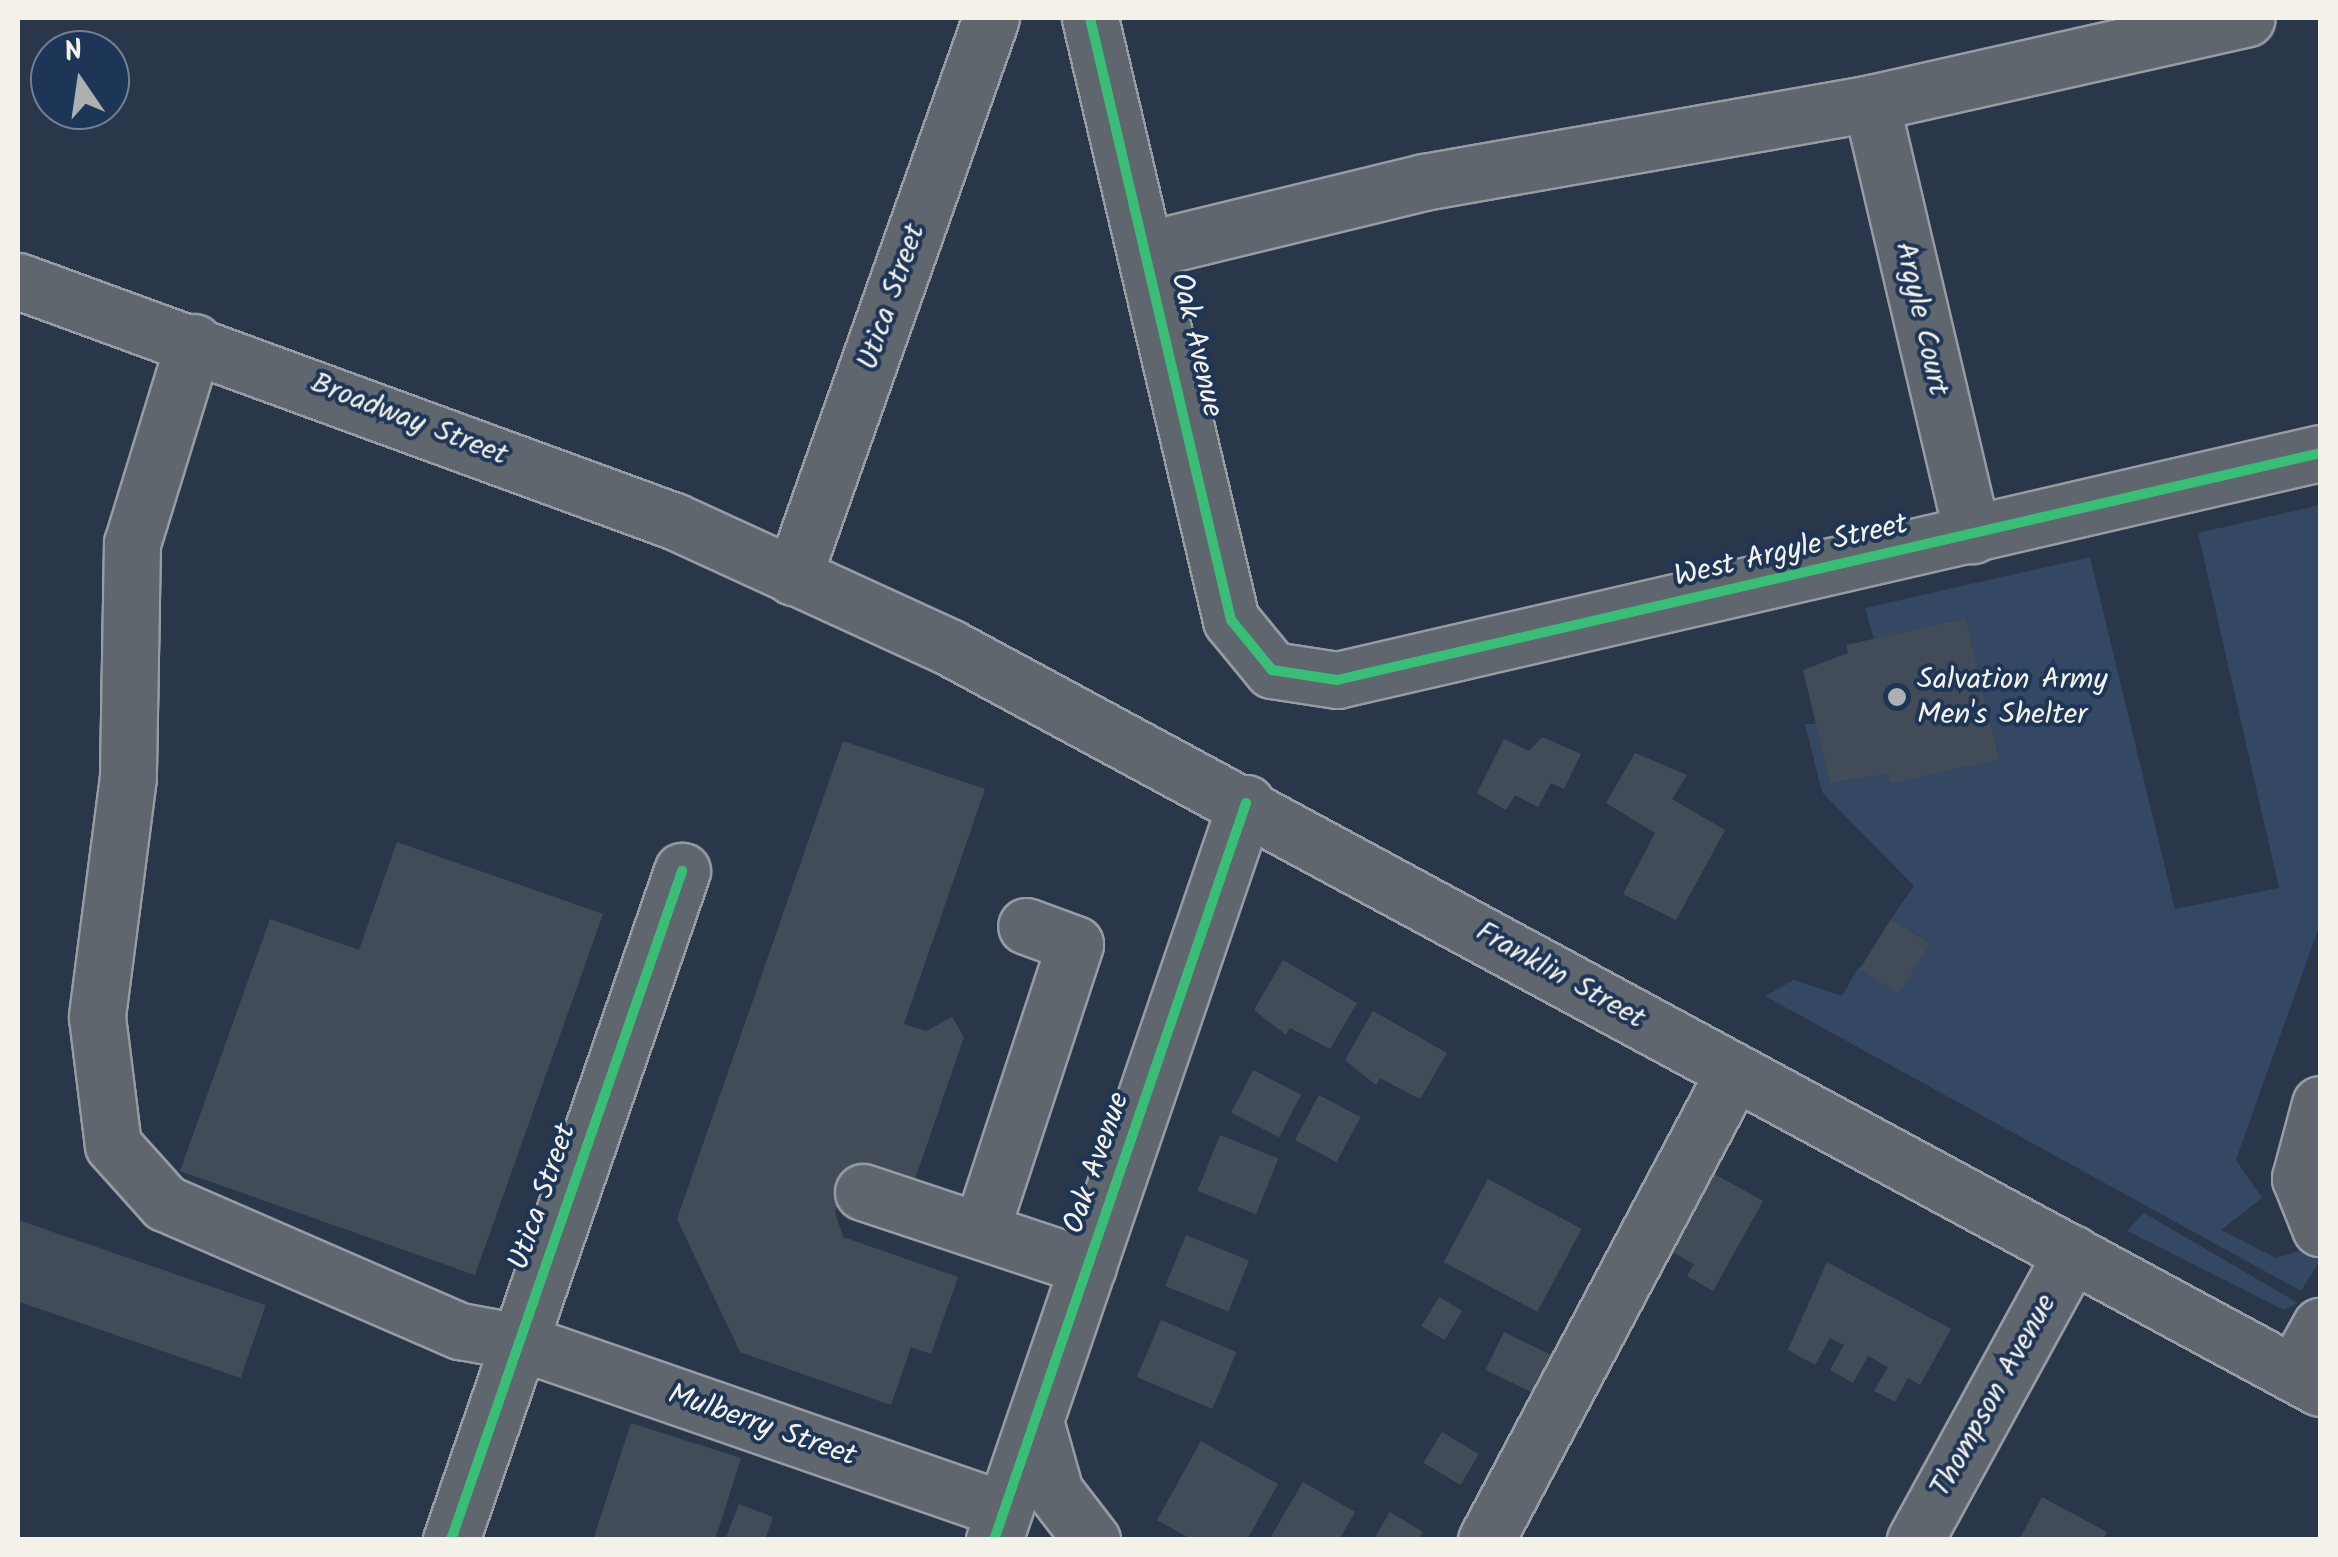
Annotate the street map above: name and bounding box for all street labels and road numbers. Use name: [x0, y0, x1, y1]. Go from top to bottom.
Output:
street label: Utica Street: [850, 219, 934, 375]
street label: Argyle Court: [1886, 239, 1956, 399]
street label: Oak Avenue: [1162, 269, 1230, 421]
street label: Broadway Street: [305, 366, 513, 474]
street label: West Argyle Street: [1671, 507, 1911, 595]
street label: Franklin Street: [1469, 915, 1651, 1037]
street label: Oak Avenue: [1056, 1088, 1138, 1238]
street label: Utica Street: [501, 1119, 585, 1275]
street label: Thompson Avenue: [1923, 1288, 2065, 1504]
street label: Mulberry Street: [663, 1377, 861, 1475]

